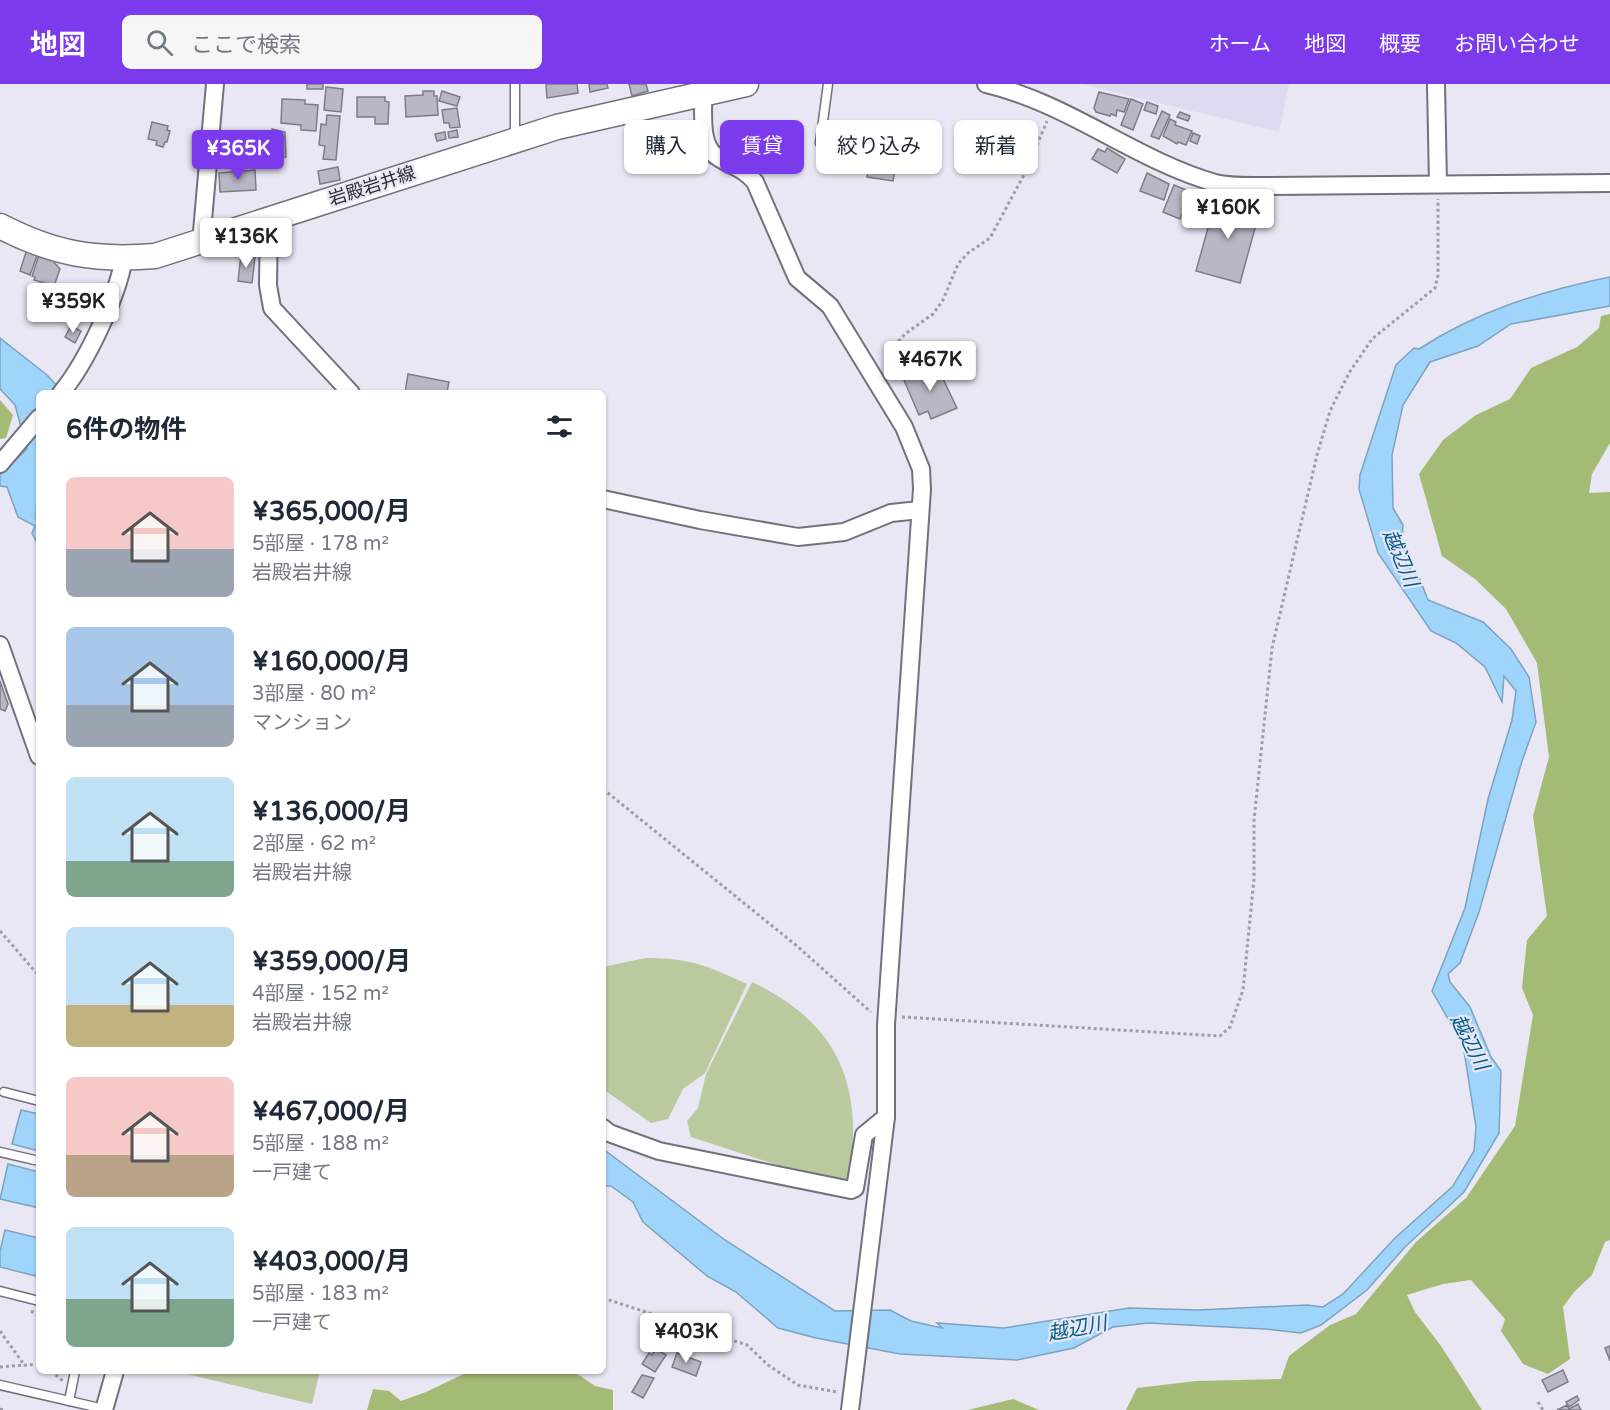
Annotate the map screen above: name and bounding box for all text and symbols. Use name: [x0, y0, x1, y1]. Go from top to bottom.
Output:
search box: [122, 15, 542, 69]
icon: search: [143, 26, 176, 59]
text: 地図: [30, 28, 86, 62]
text: ここで検索: [191, 32, 301, 58]
text: ホーム: [1209, 32, 1271, 57]
text: 地図: [1304, 32, 1346, 57]
text: 概要: [1379, 32, 1421, 57]
text: お問い合わせ: [1454, 32, 1580, 57]
chip: 購入: [624, 120, 708, 174]
chip: 賃貸: [720, 120, 804, 174]
chip: 絞り込み: [816, 120, 942, 174]
chip: 新着: [954, 120, 1038, 174]
pin: ¥365K: [196, 130, 280, 181]
text: ¥365K: [206, 137, 270, 161]
street label: 岩殿岩井線: [326, 162, 418, 210]
pin: ¥160K: [1186, 189, 1270, 240]
text: ¥160K: [1196, 196, 1260, 220]
pin: ¥136K: [204, 218, 288, 269]
text: ¥136K: [214, 225, 278, 249]
pin: ¥359K: [31, 283, 115, 334]
text: ¥359K: [41, 290, 105, 314]
pin: ¥467K: [888, 341, 972, 392]
text: ¥467K: [898, 348, 962, 372]
icon: filters: [543, 410, 576, 443]
text: 6件の物件: [66, 414, 186, 445]
text: ¥365,000/月: [252, 496, 411, 527]
icon: home: [114, 501, 186, 573]
water label: 越辺川: [1377, 526, 1424, 593]
text: 5部屋 · 178 m²: [252, 532, 389, 556]
text: 岩殿岩井線: [252, 561, 352, 585]
text: ¥160,000/月: [252, 646, 411, 677]
icon: home: [114, 651, 186, 723]
text: 3部屋 · 80 m²: [252, 682, 376, 706]
text: マンション: [252, 711, 352, 735]
text: ¥136,000/月: [252, 796, 411, 827]
icon: home: [114, 801, 186, 873]
text: 2部屋 · 62 m²: [252, 832, 376, 856]
text: 岩殿岩井線: [252, 861, 352, 885]
text: ¥359,000/月: [252, 946, 411, 977]
icon: home: [114, 951, 186, 1023]
text: 4部屋 · 152 m²: [252, 982, 389, 1006]
water label: 越辺川: [1445, 1010, 1494, 1076]
text: 岩殿岩井線: [252, 1011, 352, 1035]
text: ¥467,000/月: [252, 1096, 410, 1127]
icon: home: [114, 1101, 186, 1173]
text: 5部屋 · 188 m²: [252, 1132, 389, 1156]
text: 一戸建て: [252, 1161, 332, 1185]
text: ¥403,000/月: [252, 1246, 411, 1277]
icon: home: [114, 1251, 186, 1323]
text: 5部屋 · 183 m²: [252, 1282, 389, 1306]
text: 一戸建て: [252, 1311, 332, 1335]
water label: 越辺川: [1045, 1311, 1111, 1346]
pin: ¥403K: [644, 1313, 728, 1364]
text: ¥403K: [654, 1320, 718, 1344]

